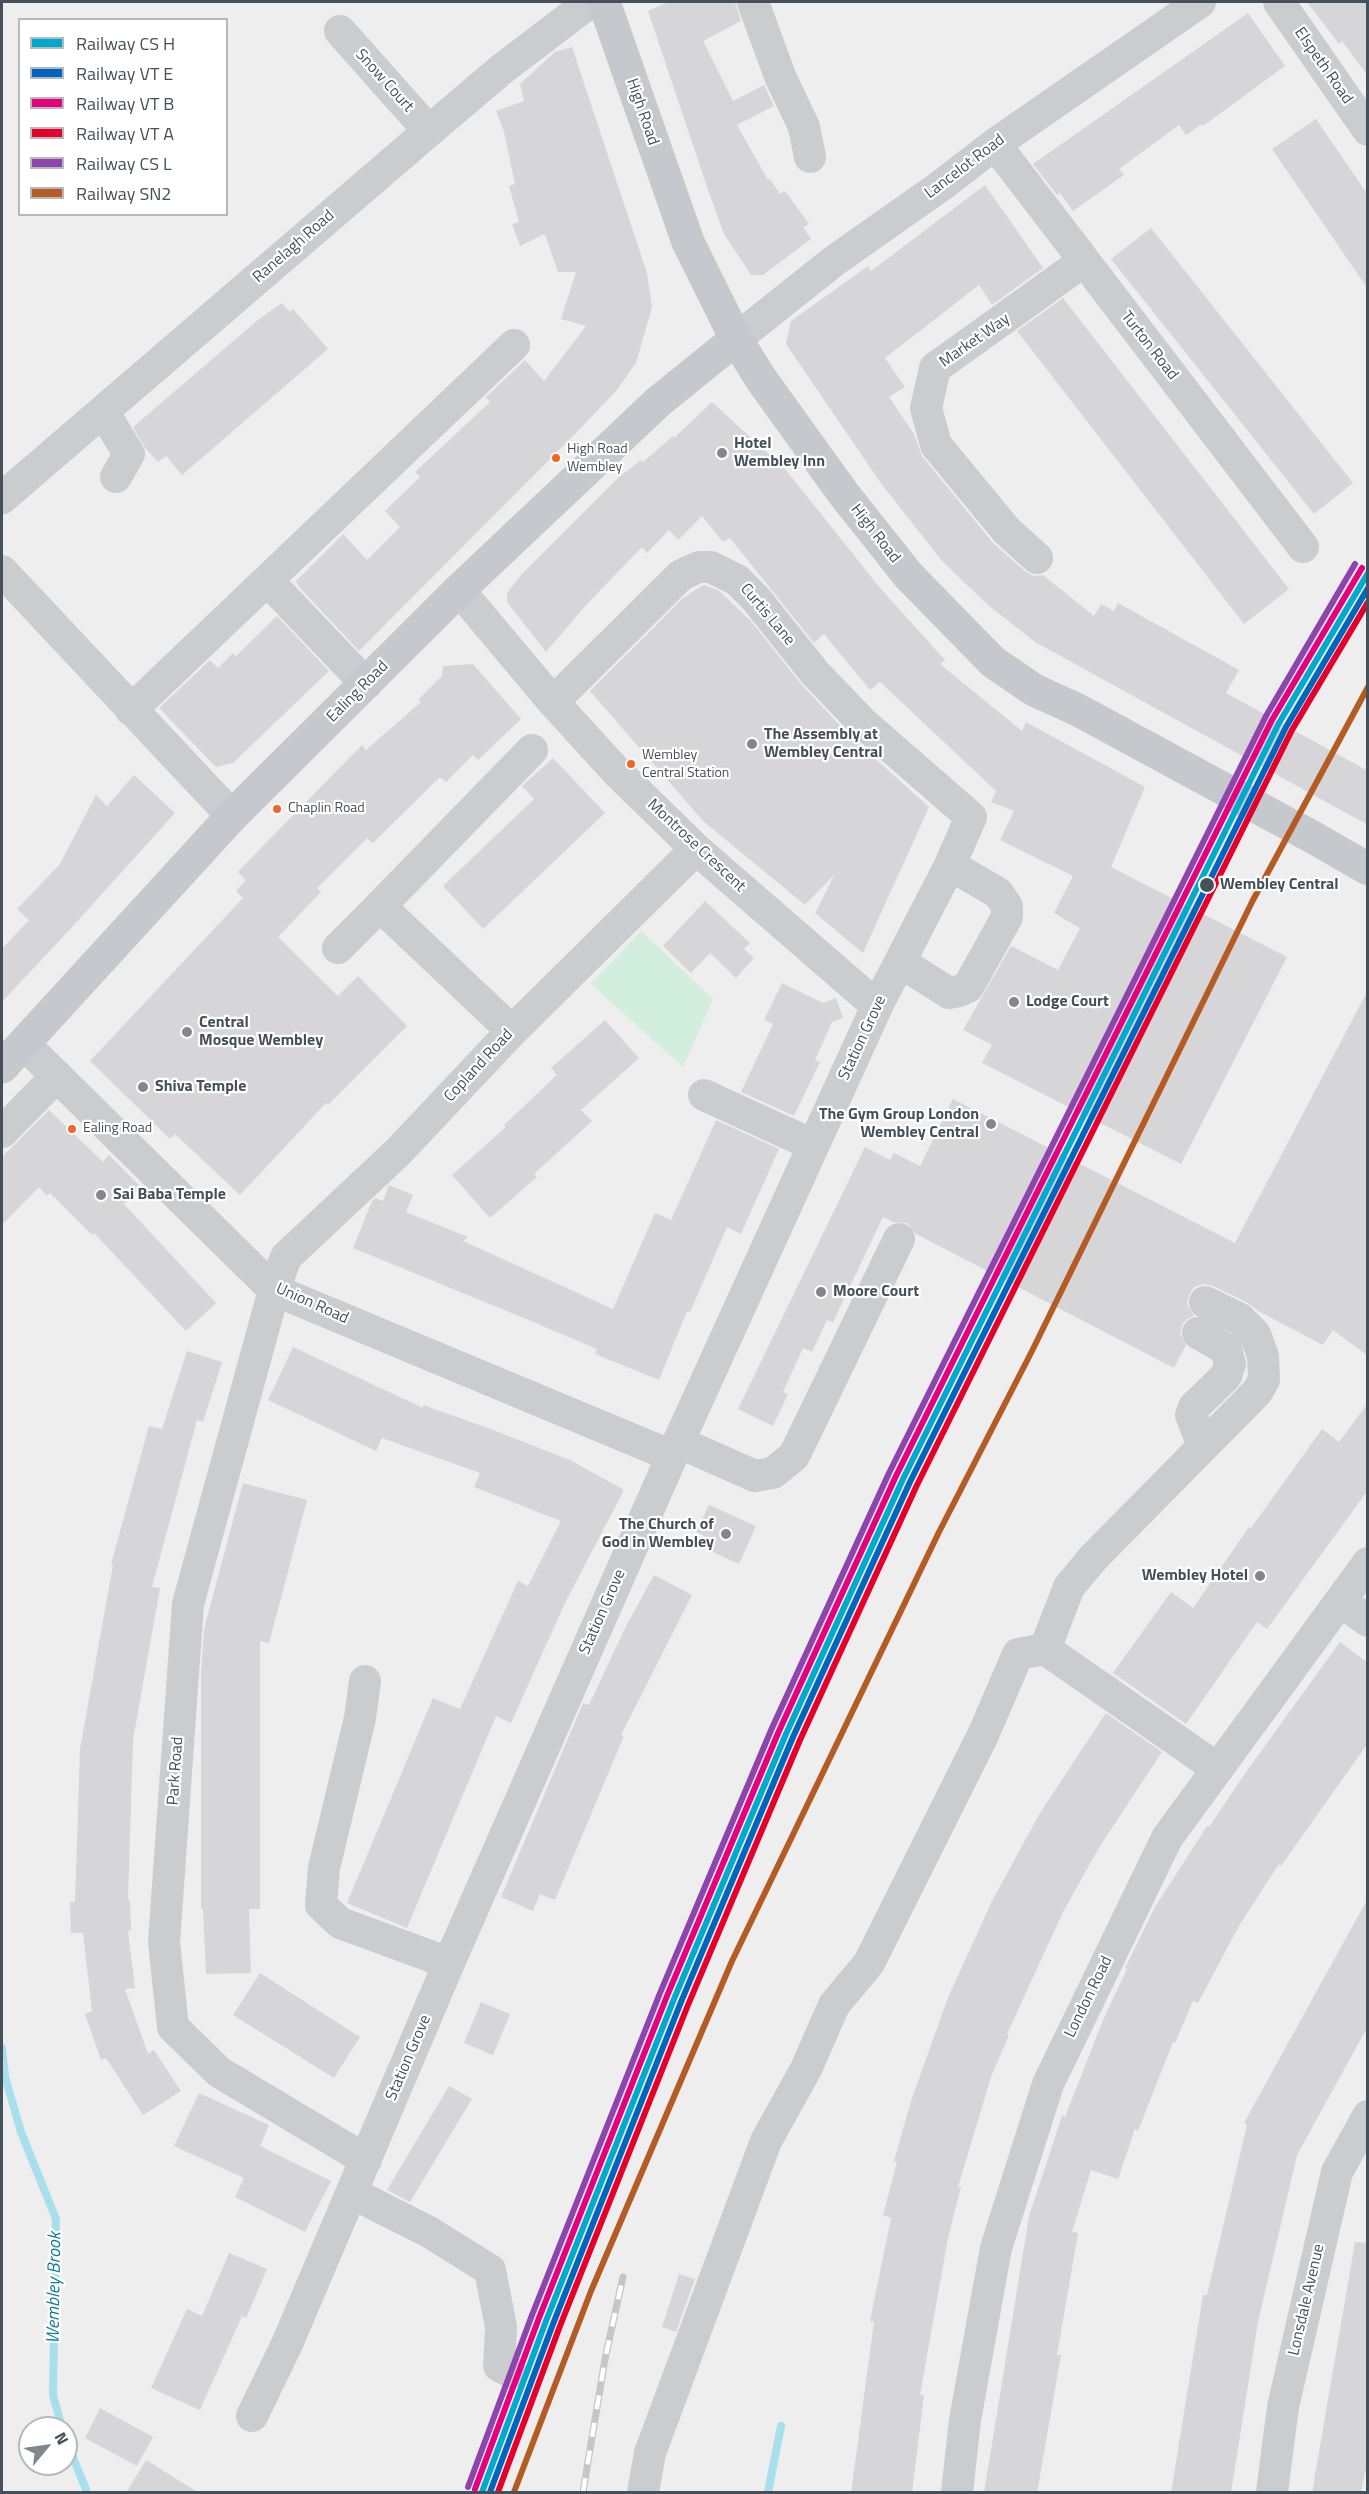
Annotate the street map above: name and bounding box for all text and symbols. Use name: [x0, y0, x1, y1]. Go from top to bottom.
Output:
legend: [18, 18, 228, 216]
street label: Elspeth Road: [1290, 24, 1356, 108]
text: Railway CS H: [76, 30, 175, 57]
street label: Snow Court: [351, 46, 417, 116]
text: Railway VT E: [76, 60, 173, 87]
street label: High Road: [622, 76, 662, 148]
text: Railway VT B: [76, 90, 174, 117]
text: Railway VT A: [76, 120, 174, 147]
street label: Lancelot Road: [921, 131, 1009, 203]
text: Railway CS L: [76, 150, 172, 177]
text: Railway SN2: [76, 180, 171, 207]
street label: Ranelagh Road: [250, 207, 338, 287]
street label: Turton Road: [1116, 308, 1182, 384]
street label: Market Way: [936, 310, 1014, 372]
place label: Hotel Wembley Inn: [734, 434, 825, 472]
place label: High Road Wembley: [567, 442, 628, 474]
marker: Hotel Wembley Inn: [715, 446, 729, 460]
marker: High Road Wembley: [550, 452, 562, 464]
street label: High Road: [846, 501, 904, 567]
street label: Curtis Lane: [736, 580, 798, 650]
street label: Ealing Road: [323, 657, 393, 727]
place label: The Assembly at Wembley Central: [764, 725, 883, 763]
marker: The Assembly at Wembley Central: [745, 737, 759, 751]
place label: Wembley Central Station: [642, 748, 729, 780]
marker: Wembley Central Station: [625, 758, 637, 770]
street label: Montrose Crescent: [643, 796, 749, 896]
place label: Chaplin Road: [288, 801, 365, 817]
marker: Chaplin Road: [271, 803, 283, 815]
place label: Wembley Central: [1220, 875, 1339, 895]
marker: Wembley Central: [1198, 876, 1216, 894]
place label: Lodge Court: [1026, 992, 1109, 1012]
street label: Station Grove: [835, 993, 891, 1083]
marker: Lodge Court: [1007, 995, 1021, 1009]
place label: Central Mosque Wembley: [199, 1013, 323, 1051]
marker: Central Mosque Wembley: [180, 1025, 194, 1039]
street label: Copland Road: [440, 1026, 518, 1106]
place label: Shiva Temple: [155, 1077, 246, 1097]
marker: Shiva Temple: [136, 1080, 150, 1094]
place label: The Gym Group London Wembley Central: [819, 1105, 979, 1143]
marker: The Gym Group London Wembley Central: [984, 1117, 998, 1131]
place label: Ealing Road: [83, 1121, 152, 1137]
marker: Ealing Road: [66, 1123, 78, 1135]
place label: Sai Baba Temple: [113, 1185, 226, 1205]
marker: Sai Baba Temple: [94, 1188, 108, 1202]
street label: Union Road: [273, 1279, 351, 1329]
place label: Moore Court: [833, 1282, 919, 1302]
marker: Moore Court: [814, 1285, 828, 1299]
place label: The Church of God in Wembley: [602, 1515, 714, 1553]
marker: The Church of God in Wembley: [719, 1527, 733, 1541]
place label: Wembley Hotel: [1142, 1566, 1248, 1586]
street label: Station Grove: [576, 1567, 630, 1657]
marker: Wembley Hotel: [1253, 1569, 1267, 1583]
street label: Park Road: [164, 1736, 188, 1806]
street label: London Road: [1061, 1953, 1117, 2041]
street label: Station Grove: [382, 2012, 436, 2104]
water label: Wembley Brook: [43, 2232, 67, 2344]
street label: Lonsdale Avenue: [1285, 2242, 1329, 2358]
north arrow: [18, 2416, 78, 2476]
text: N: [49, 2428, 75, 2449]

